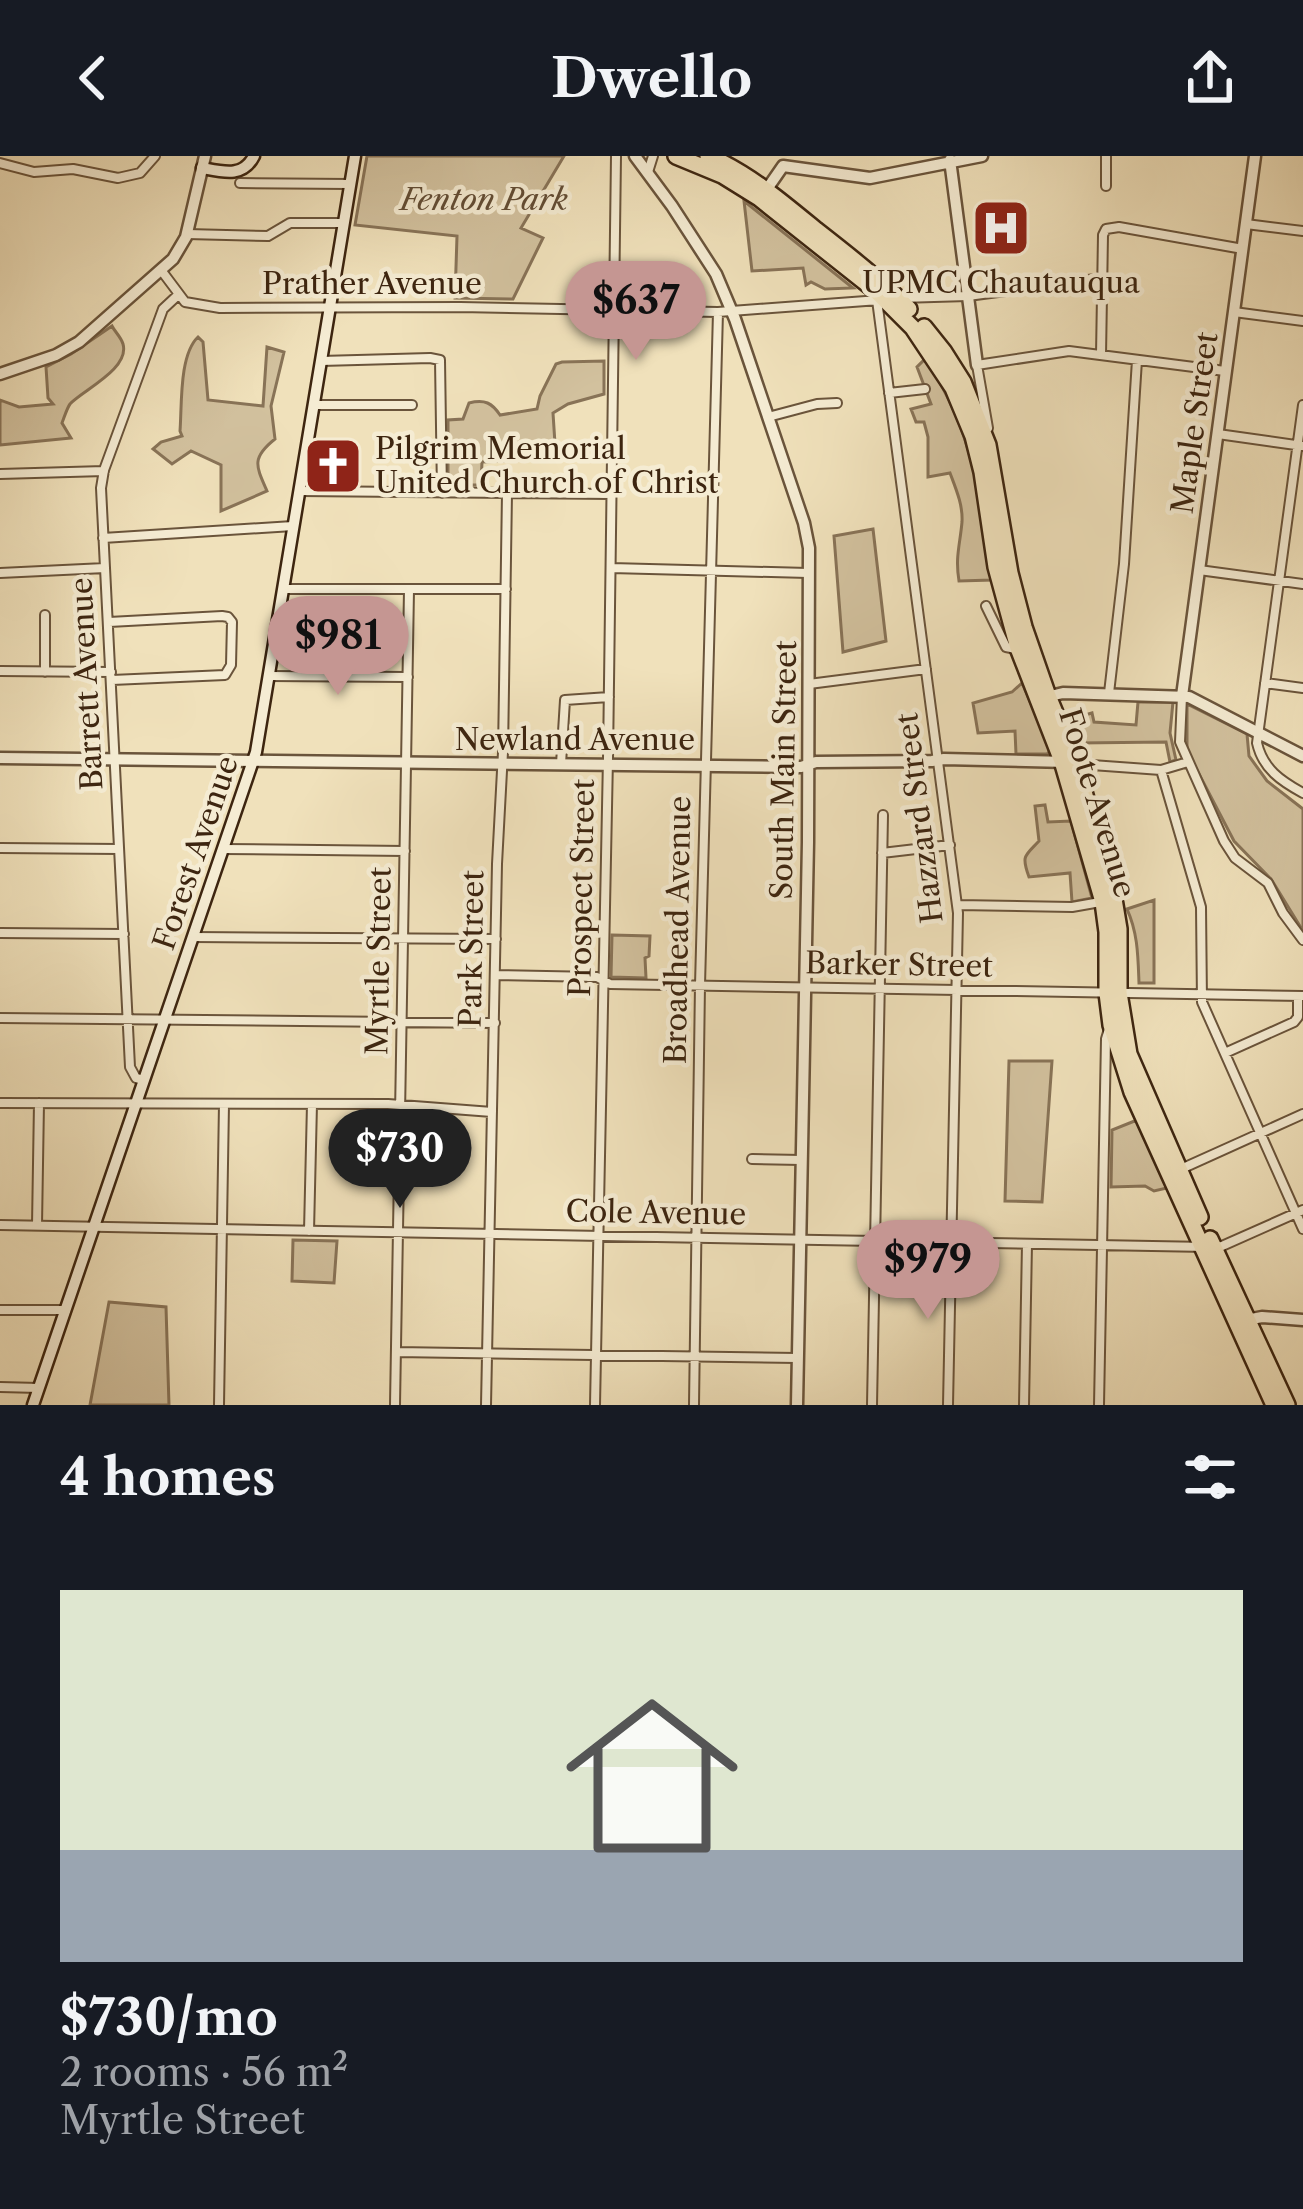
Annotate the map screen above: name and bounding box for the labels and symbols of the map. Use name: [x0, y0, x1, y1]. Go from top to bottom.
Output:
park label: Fenton Park: [398, 181, 568, 218]
hospital icon: UPMC Chautauqua: [970, 197, 1032, 259]
pin: $637: [565, 261, 707, 363]
place label: UPMC Chautauqua: [862, 264, 1140, 301]
street label: Prather Avenue: [262, 265, 482, 302]
street label: Maple Street: [1163, 329, 1226, 516]
place label: Pilgrim Memorial United Church of Christ: [375, 430, 719, 501]
church icon: Pilgrim Memorial United Church of Christ: [302, 435, 364, 497]
street label: Barrett Avenue: [62, 577, 111, 791]
pin: $981: [267, 596, 409, 698]
street label: South Main Street: [763, 640, 804, 900]
street label: Foote Avenue: [1051, 704, 1144, 902]
street label: Hazzard Street: [888, 710, 951, 925]
street label: Newland Avenue: [455, 721, 695, 758]
street label: Forest Avenue: [145, 751, 246, 955]
street label: Prospect Street: [561, 778, 602, 997]
street label: Broadhead Avenue: [657, 795, 698, 1065]
street label: Myrtle Street: [358, 866, 399, 1055]
street label: Park Street: [452, 869, 491, 1028]
street label: Barker Street: [805, 944, 993, 985]
pin: $730: [329, 1109, 471, 1211]
street label: Cole Avenue: [565, 1192, 747, 1233]
pin: $979: [857, 1220, 999, 1322]

